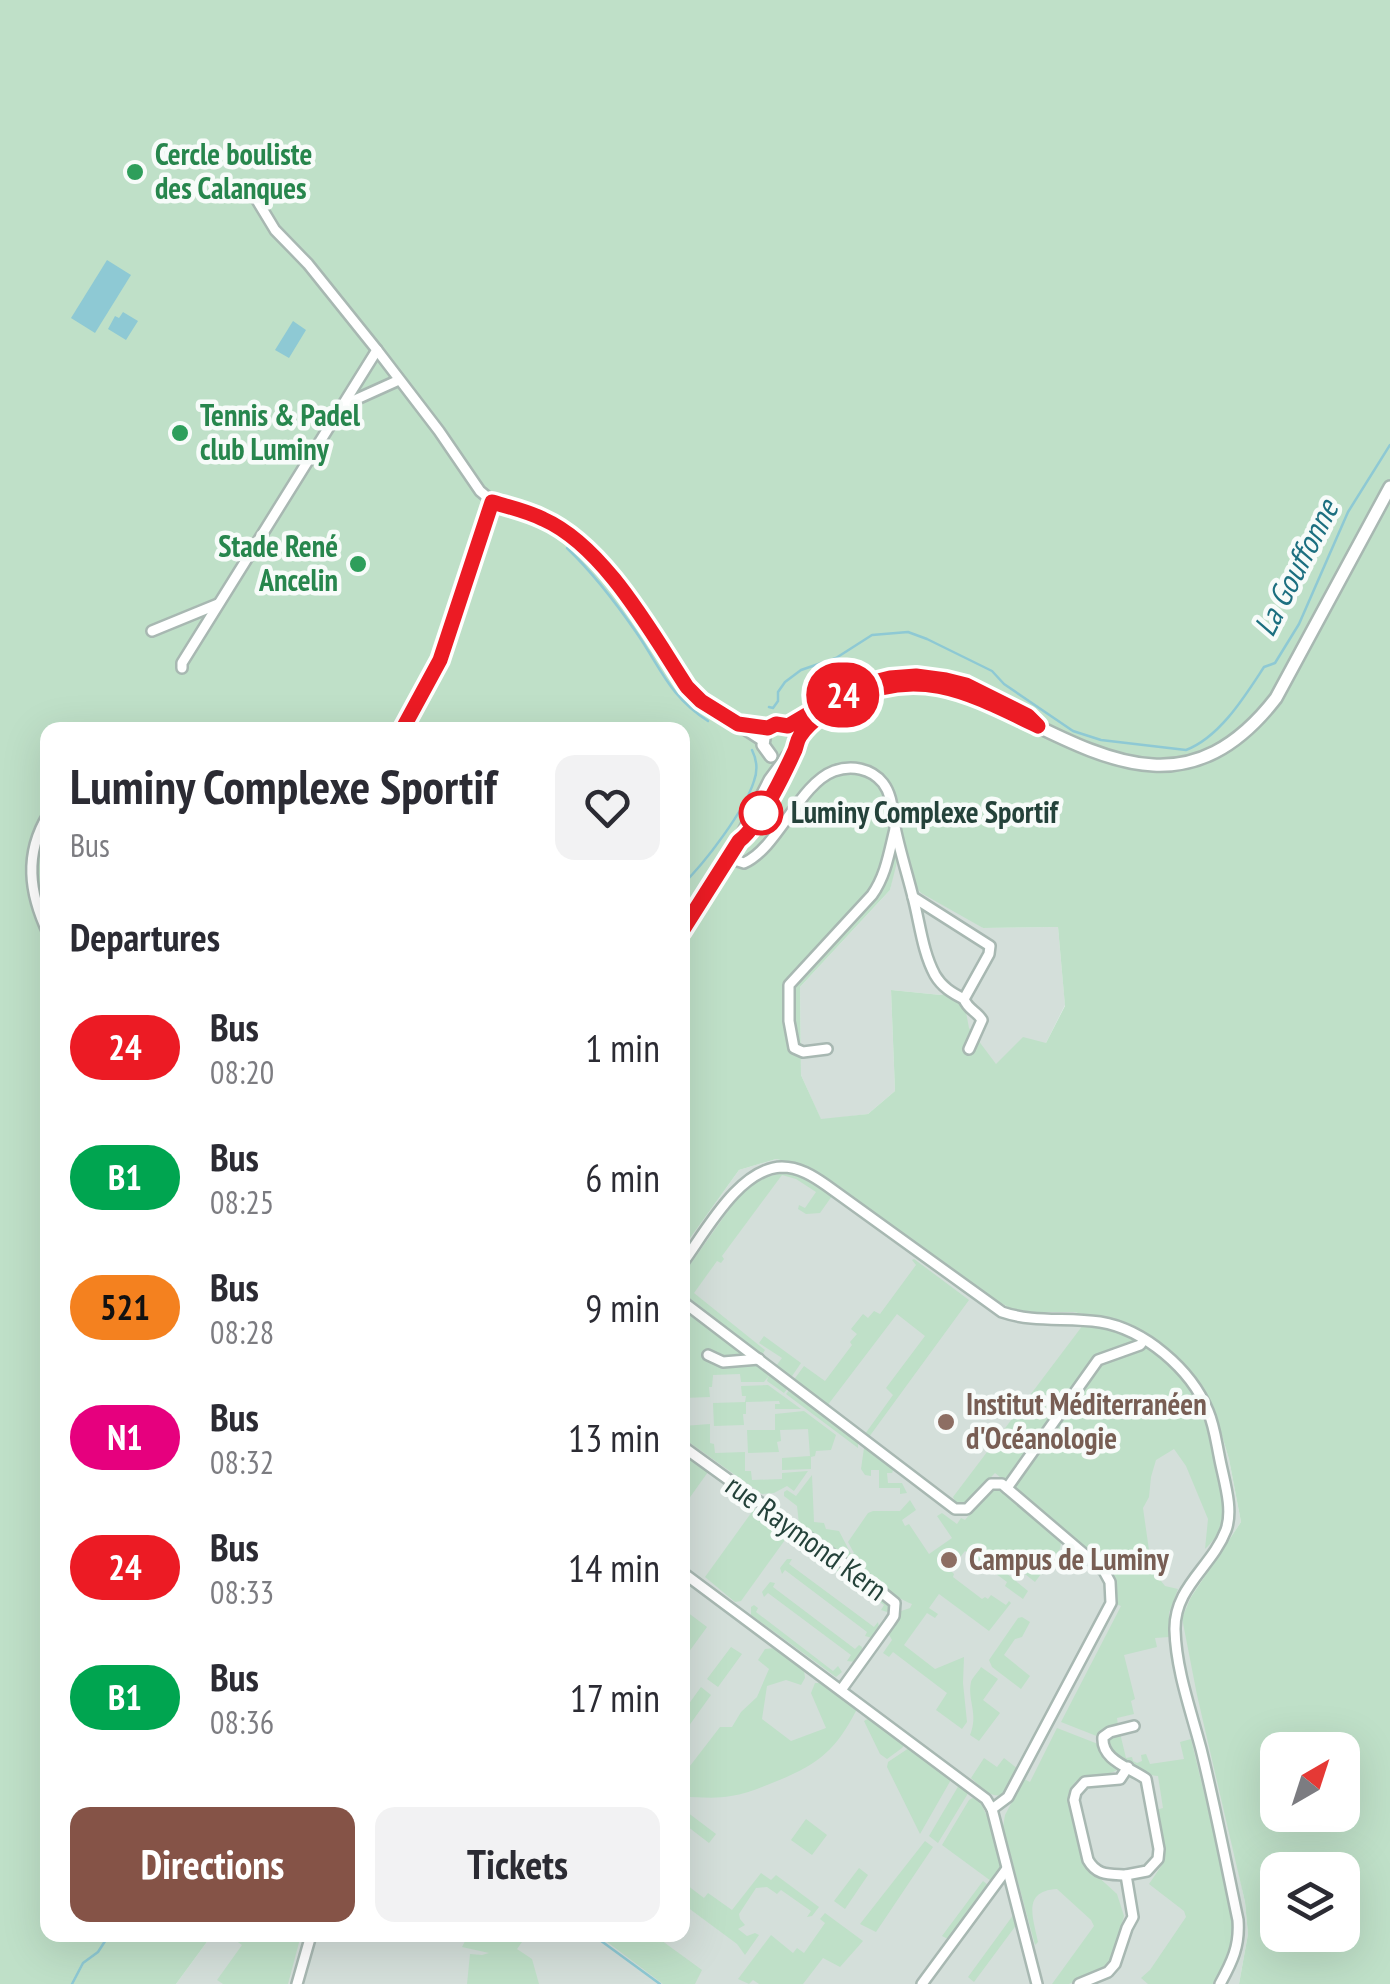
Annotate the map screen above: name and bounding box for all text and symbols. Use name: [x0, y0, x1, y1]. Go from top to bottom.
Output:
place label: Cercle bouliste des Calanques: [155, 134, 312, 207]
marker: Cercle bouliste des Calanques: [124, 161, 146, 183]
place label: Tennis & Padel club Luminy: [200, 395, 361, 468]
marker: Tennis & Padel club Luminy: [169, 422, 191, 444]
water label: La Gouffonne: [1243, 491, 1348, 643]
place label: Stade René Ancelin: [218, 526, 338, 599]
marker: Stade René Ancelin: [347, 553, 369, 575]
line badge: 24: [798, 662, 888, 728]
text: 24: [826, 672, 860, 718]
text: Luminy Complexe Sportif: [70, 755, 497, 817]
button: heart: [555, 755, 660, 860]
marker: Luminy Complexe Sportif: [740, 792, 782, 834]
place label: Luminy Complexe Sportif: [791, 792, 1060, 831]
text: Bus: [70, 824, 110, 866]
text: Departures: [70, 912, 220, 961]
text: Bus: [210, 1002, 259, 1051]
text: 1 min: [585, 1023, 660, 1072]
text: 24: [108, 1024, 142, 1070]
text: 08:20: [210, 1051, 274, 1093]
text: Bus: [210, 1132, 259, 1181]
text: 6 min: [585, 1153, 660, 1202]
text: B1: [108, 1154, 142, 1200]
text: 08:25: [210, 1181, 274, 1223]
text: Bus: [210, 1262, 259, 1311]
text: 9 min: [585, 1283, 660, 1332]
text: 521: [100, 1284, 150, 1330]
text: 08:28: [210, 1311, 274, 1353]
place label: Institut Méditerranéen d'Océanologie: [966, 1384, 1207, 1457]
text: Bus: [210, 1392, 259, 1441]
marker: Institut Méditerranéen d'Océanologie: [935, 1411, 957, 1433]
text: 13 min: [568, 1413, 660, 1462]
text: N1: [107, 1414, 143, 1460]
text: 08:32: [210, 1441, 274, 1483]
street label: rue Raymond Kern: [719, 1465, 895, 1608]
text: Bus: [210, 1522, 259, 1571]
place label: Campus de Luminy: [969, 1539, 1170, 1578]
text: 14 min: [568, 1543, 660, 1592]
text: 24: [108, 1544, 142, 1590]
marker: Campus de Luminy: [938, 1549, 960, 1571]
text: 08:33: [210, 1571, 274, 1613]
text: Bus: [210, 1652, 259, 1701]
text: 17 min: [570, 1673, 660, 1722]
text: B1: [108, 1674, 142, 1720]
text: 08:36: [210, 1701, 274, 1743]
north arrow: [1260, 1732, 1360, 1832]
map controls: [1260, 1732, 1360, 1952]
button: Directions: [70, 1807, 355, 1922]
button: Tickets: [375, 1807, 660, 1922]
button: layers: [1260, 1852, 1360, 1952]

